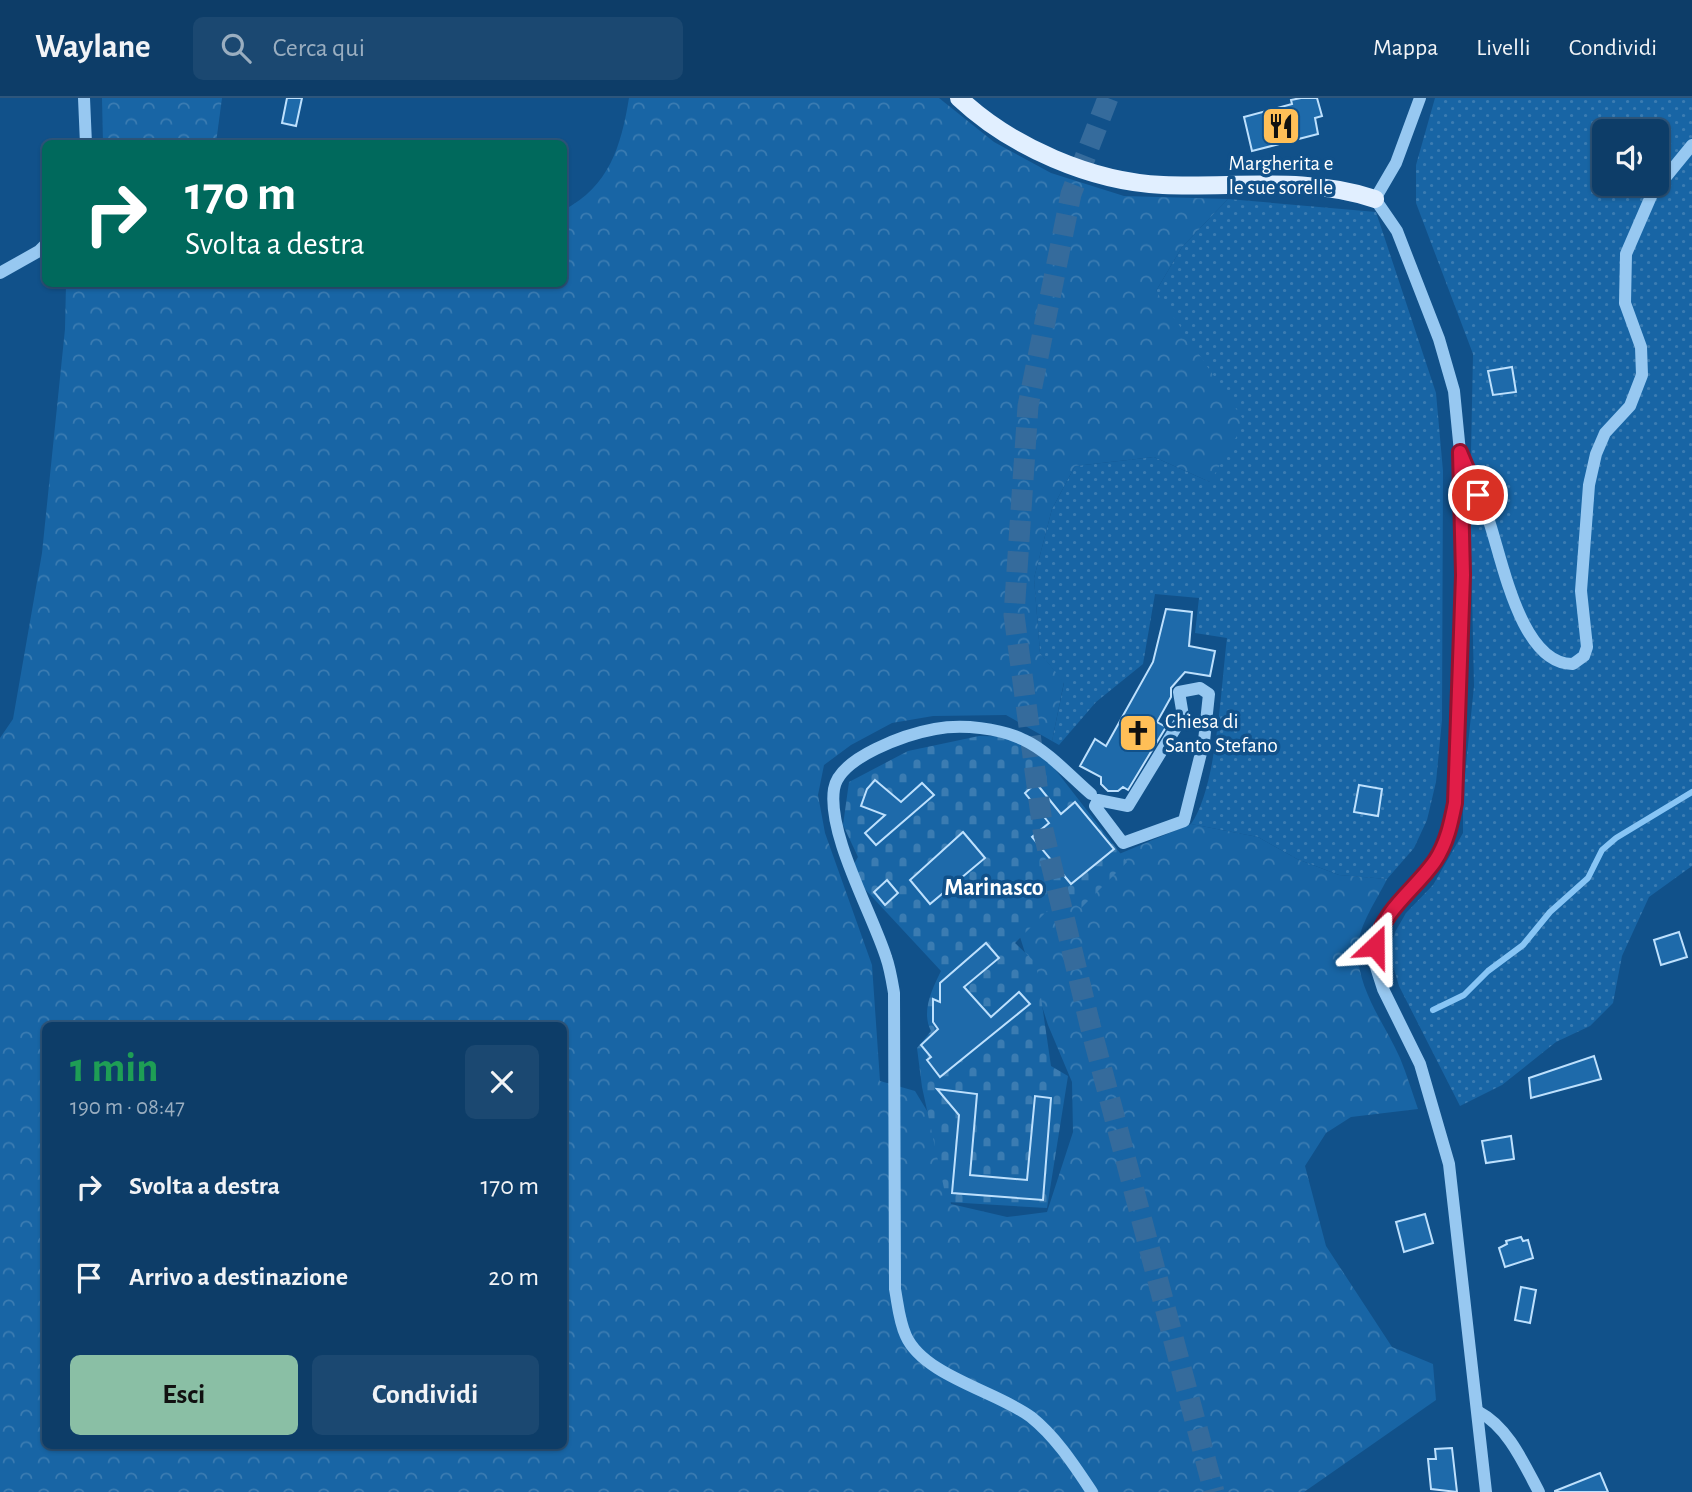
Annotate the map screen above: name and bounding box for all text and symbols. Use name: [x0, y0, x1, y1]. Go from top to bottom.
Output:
search box: [193, 17, 683, 80]
icon: search: [217, 29, 255, 67]
text: Waylane: [35, 31, 151, 64]
text: Cerca qui: [273, 35, 365, 61]
text: Mappa: [1373, 36, 1438, 60]
text: Livelli: [1476, 36, 1531, 60]
text: Condividi: [1569, 36, 1657, 60]
restaurant icon: Margherita e le sue sorelle: [1260, 105, 1302, 147]
map controls: [1592, 119, 1669, 196]
button: sound: [1592, 119, 1669, 196]
place label: Margherita e le sue sorelle: [1229, 153, 1333, 198]
icon: right: [70, 168, 161, 259]
text: 170 m: [185, 170, 296, 219]
text: Svolta a destra: [185, 228, 365, 260]
pin: [1448, 465, 1508, 525]
icon: arrive: [1459, 476, 1497, 514]
place label: Chiesa di Santo Stefano: [1165, 711, 1278, 756]
church icon: Chiesa di Santo Stefano: [1117, 712, 1159, 754]
district label: Marinasco: [944, 876, 1044, 900]
position arrow: [1338, 909, 1412, 983]
button: close: [465, 1045, 539, 1119]
text: 1 min: [70, 1047, 159, 1089]
text: 190 m · 08:47: [70, 1096, 185, 1119]
icon: right: [70, 1168, 108, 1206]
text: Svolta a destra: [129, 1173, 280, 1199]
text: 170 m: [480, 1173, 539, 1199]
icon: arrive: [70, 1259, 108, 1297]
text: Arrivo a destinazione: [129, 1264, 348, 1290]
text: 20 m: [488, 1264, 539, 1290]
button: Esci: [70, 1355, 298, 1435]
button: Condividi: [312, 1355, 539, 1435]

